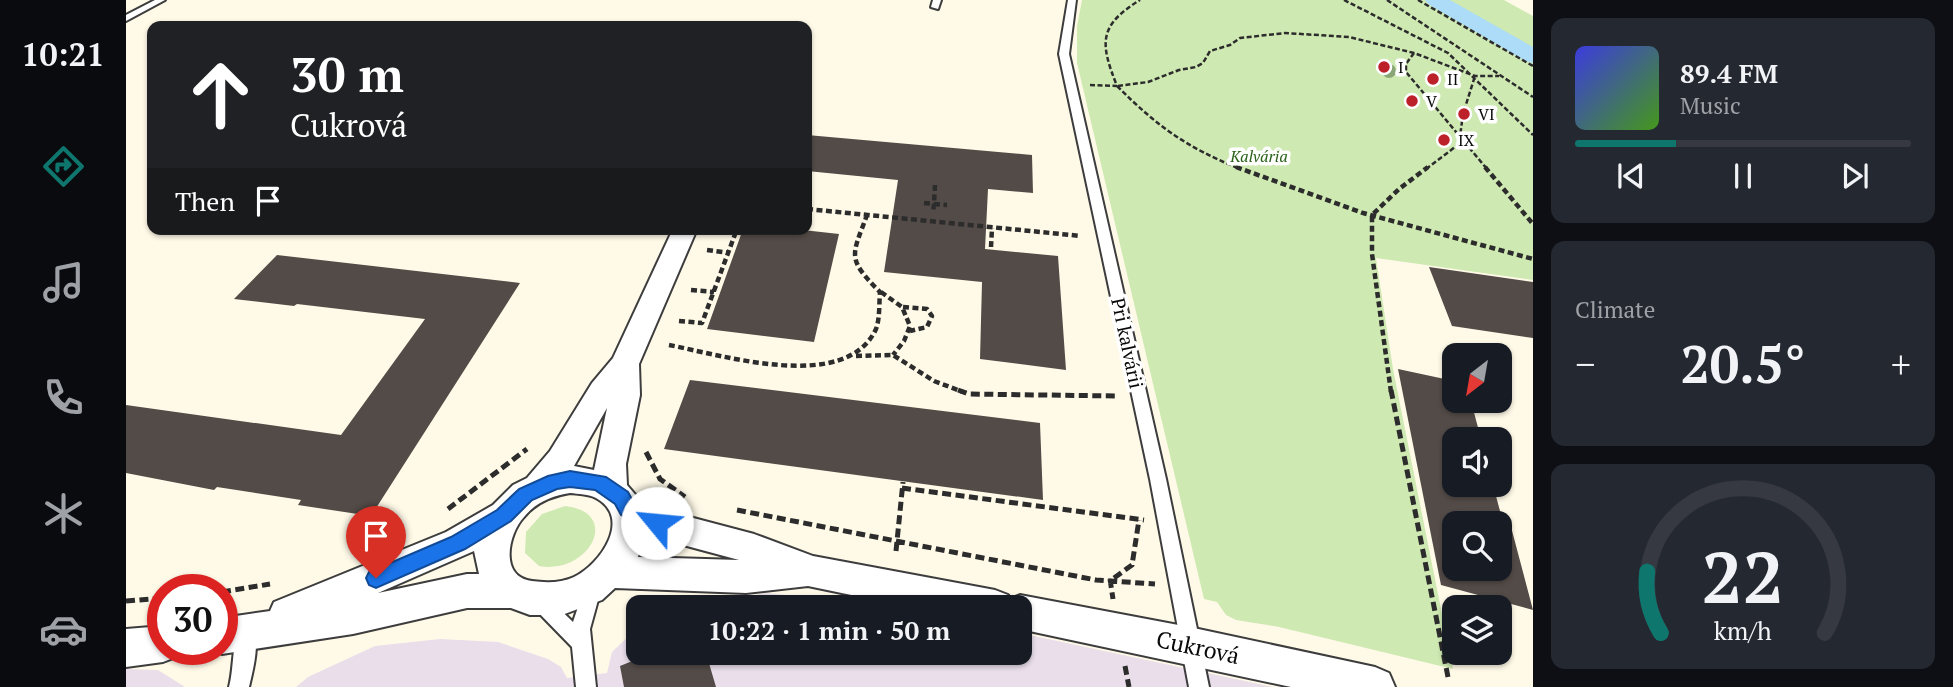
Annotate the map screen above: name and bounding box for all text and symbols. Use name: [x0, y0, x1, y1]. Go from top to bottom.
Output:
text: 10:21: [21, 33, 105, 75]
text: 30 m: [290, 41, 404, 106]
icon: ahead: [175, 49, 266, 140]
place label: I: [1398, 56, 1404, 78]
text: 89.4 FM: [1680, 56, 1778, 90]
marker: I: [1376, 59, 1392, 75]
place label: II: [1447, 68, 1458, 90]
marker: II: [1425, 71, 1441, 87]
place label: V: [1426, 90, 1437, 112]
text: Music: [1680, 90, 1741, 121]
marker: V: [1404, 93, 1420, 109]
place label: VI: [1478, 103, 1495, 125]
text: Cukrová: [290, 104, 407, 146]
marker: VI: [1456, 106, 1472, 122]
place label: IX: [1458, 129, 1475, 151]
marker: IX: [1436, 132, 1452, 148]
icon: directions: [39, 142, 88, 191]
park label: Kalvária: [1229, 145, 1288, 167]
icon: previous: [1612, 157, 1650, 195]
icon: pause: [1724, 157, 1762, 195]
icon: next: [1836, 157, 1874, 195]
icon: arrive: [249, 182, 287, 220]
text: Then: [175, 184, 235, 218]
icon: music: [39, 258, 88, 307]
text: Climate: [1575, 294, 1655, 325]
street label: Pri kalvárii: [1106, 295, 1150, 391]
text: 20.5°: [1680, 329, 1806, 398]
text: −: [1575, 339, 1595, 389]
text: +: [1891, 339, 1911, 389]
north arrow: [1442, 343, 1512, 413]
map controls: [1442, 343, 1512, 665]
icon: phone: [39, 373, 88, 422]
button: sound: [1442, 427, 1512, 497]
position arrow: [620, 486, 694, 560]
icon: climate: [39, 489, 88, 538]
pin: [346, 506, 406, 578]
button: search: [1442, 511, 1512, 581]
icon: arrive: [357, 517, 395, 555]
text: 22: [1702, 527, 1784, 624]
speed limit sign: 30: [147, 574, 238, 665]
button: layers: [1442, 595, 1512, 665]
icon: car: [39, 605, 88, 654]
text: 10:22 · 1 min · 50 m: [708, 613, 950, 647]
text: km/h: [1714, 613, 1772, 646]
street label: Cukrová: [1154, 623, 1243, 671]

